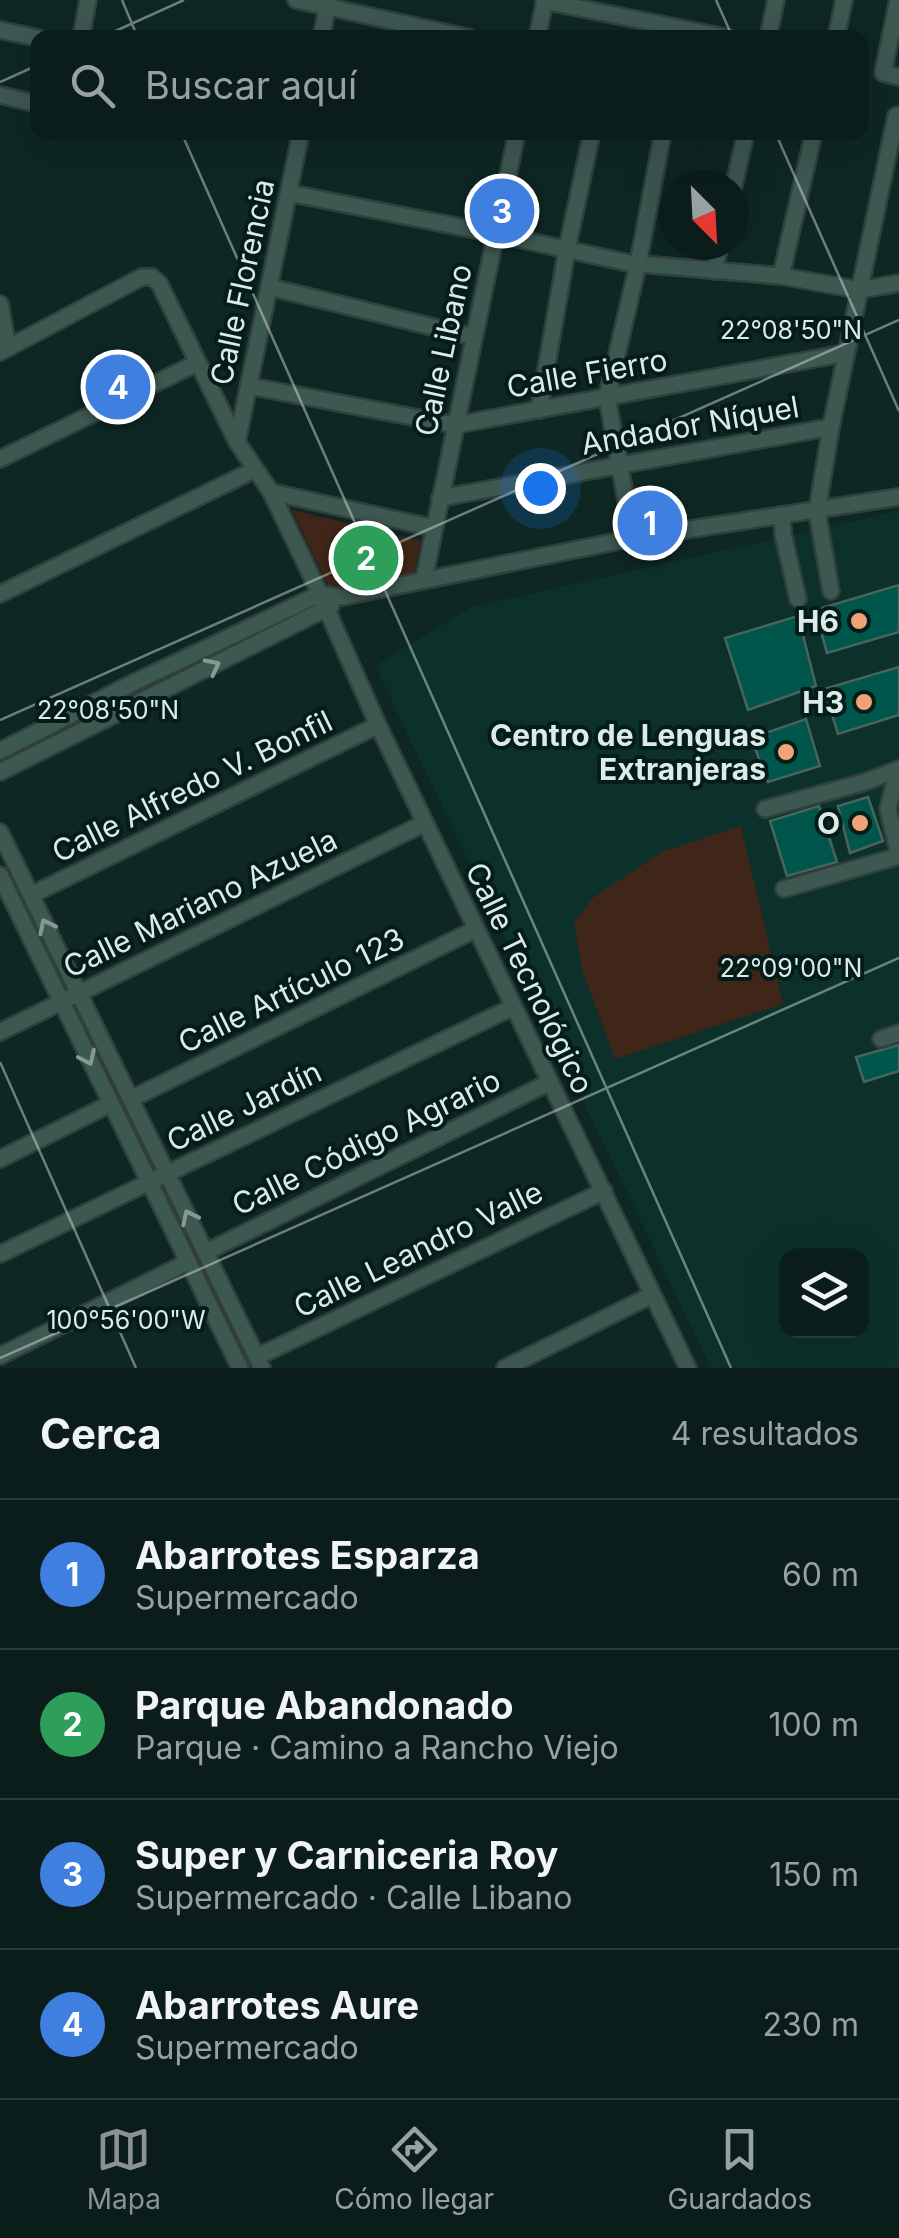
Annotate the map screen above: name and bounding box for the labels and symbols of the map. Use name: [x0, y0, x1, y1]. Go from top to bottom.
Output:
north arrow: [659, 170, 749, 260]
pin: 3: [470, 174, 534, 248]
street label: Calle Florencia: [203, 176, 281, 388]
street label: Calle Libano: [407, 261, 479, 439]
text: 22°08'50"N: [720, 315, 862, 345]
street label: Calle Fierro: [504, 341, 670, 405]
pin: 4: [86, 350, 150, 424]
street label: Andador Níquel: [578, 388, 802, 462]
your location: [515, 463, 566, 514]
pin: 1: [618, 486, 682, 560]
pin: 2: [334, 520, 398, 596]
place label: H6: [797, 603, 839, 639]
marker: H6: [848, 610, 870, 632]
one-way arrow: [202, 659, 220, 678]
place label: H3: [802, 684, 844, 720]
marker: H3: [853, 691, 875, 713]
text: 22°08'50"N: [37, 695, 179, 725]
street label: Calle Alfredo V. Bonfil: [46, 702, 338, 870]
place label: Centro de Lenguas Extranjeras: [490, 717, 766, 787]
marker: Centro de Lenguas Extranjeras: [775, 741, 797, 763]
place label: O: [817, 805, 840, 841]
marker: O: [849, 812, 871, 834]
street label: Calle Mariano Azuela: [57, 821, 343, 985]
street label: Calle Tecnológico: [458, 857, 602, 1099]
one-way arrow: [39, 918, 58, 936]
street label: Calle Artículo 123: [172, 920, 410, 1060]
text: 22°09'00"N: [720, 953, 862, 983]
one-way arrow: [76, 1048, 96, 1066]
street label: Calle Jardín: [161, 1053, 327, 1159]
street label: Calle Código Agrario: [226, 1061, 506, 1223]
street label: Calle Leandro Valle: [288, 1173, 548, 1325]
one-way arrow: [181, 1210, 201, 1228]
text: 100°56'00"W: [46, 1305, 206, 1335]

